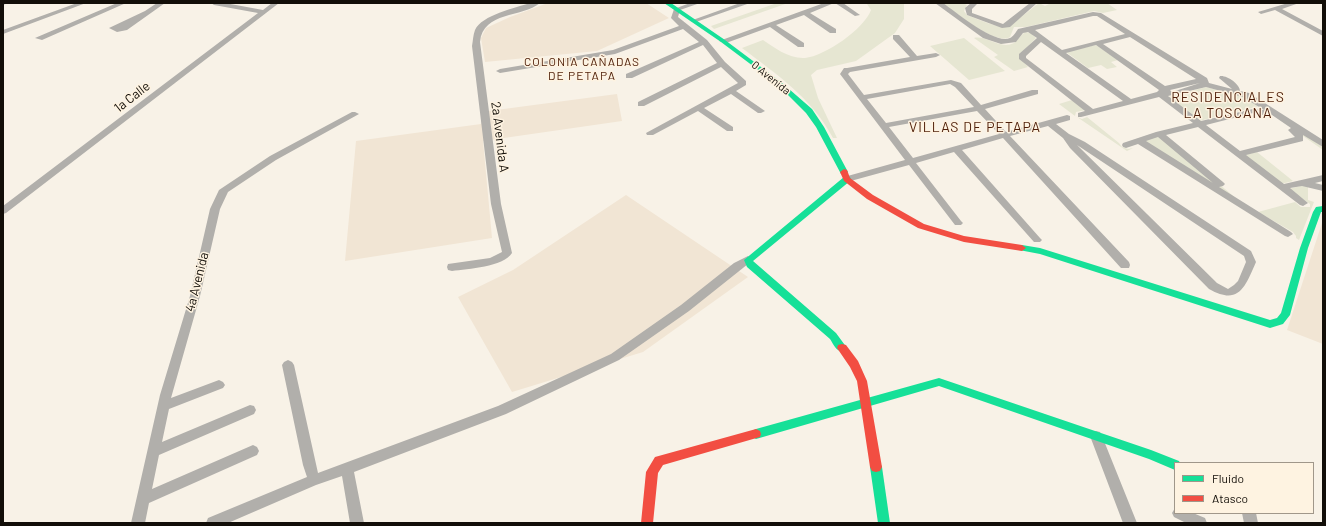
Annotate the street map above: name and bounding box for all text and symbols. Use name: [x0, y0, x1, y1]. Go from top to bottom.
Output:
district label: COLONIA CAÑADAS DE PETAPA: [524, 55, 640, 83]
street label: 0 Avenida: [749, 58, 793, 98]
street label: 1a Calle: [111, 78, 153, 116]
district label: RESIDENCIALES LA TOSCANA: [1171, 89, 1285, 122]
street label: 2a Avenida A: [488, 101, 512, 173]
district label: VILLAS DE PETAPA: [909, 119, 1041, 135]
street label: 4a Avenida: [182, 251, 212, 313]
legend: [1174, 462, 1314, 514]
text: Fluido: [1212, 471, 1244, 485]
text: Atasco: [1212, 491, 1248, 505]

